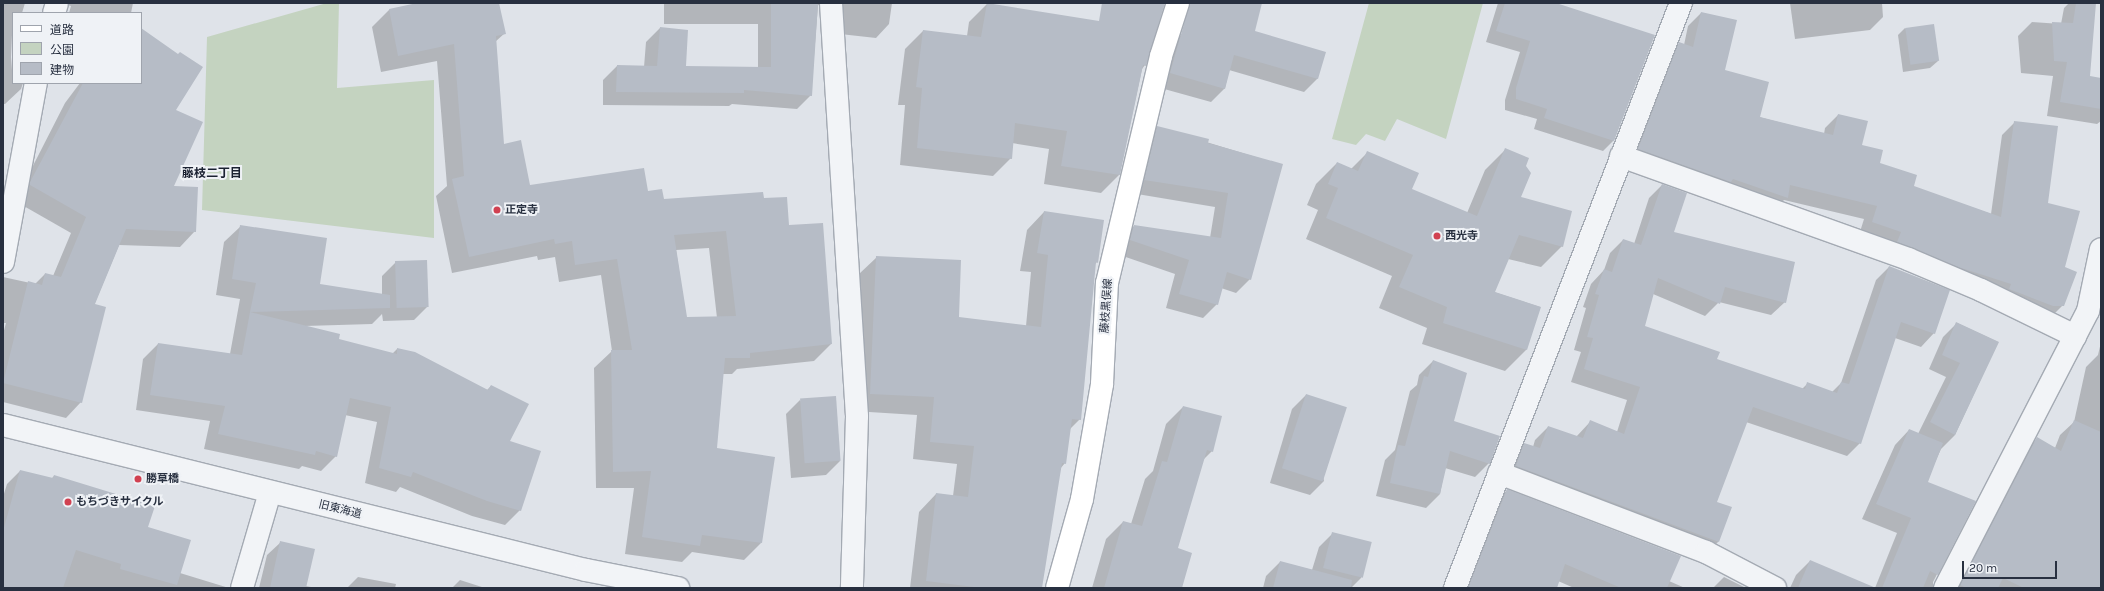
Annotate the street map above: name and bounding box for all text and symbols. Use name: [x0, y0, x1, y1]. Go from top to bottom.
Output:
legend: [12, 12, 142, 84]
text: 道路: [50, 23, 74, 37]
text: 公園: [50, 43, 74, 57]
text: 建物: [50, 63, 74, 77]
district label: 藤枝二丁目: [182, 167, 242, 181]
place label: 正定寺: [505, 203, 538, 217]
marker: 正定寺: [492, 205, 502, 215]
place label: 西光寺: [1445, 229, 1478, 243]
marker: 西光寺: [1432, 231, 1442, 241]
street label: 藤枝黒俣線: [1098, 278, 1116, 334]
place label: 勝草橋: [146, 472, 179, 486]
marker: 勝草橋: [133, 474, 143, 484]
place label: もちづきサイクル: [76, 495, 164, 509]
marker: もちづきサイクル: [63, 497, 73, 507]
street label: 旧東海道: [317, 498, 363, 522]
scale bar: [1964, 553, 2059, 579]
text: 20 m: [1969, 561, 1997, 575]

